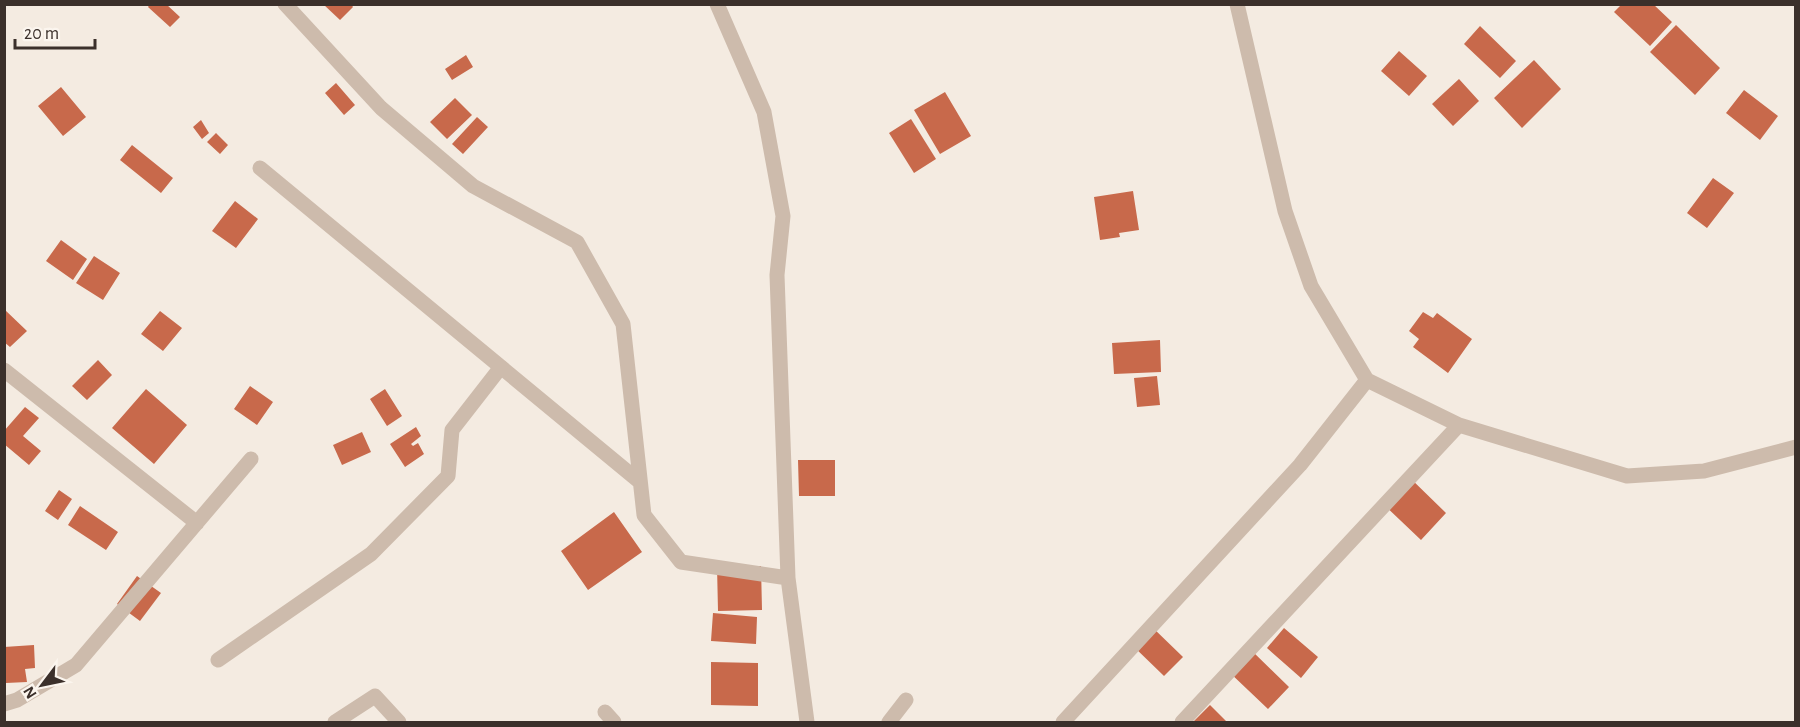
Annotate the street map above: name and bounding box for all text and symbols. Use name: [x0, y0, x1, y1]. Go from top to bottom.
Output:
scale bar: [15, 12, 94, 50]
text: 20 m: [24, 25, 59, 43]
north arrow: [12, 655, 72, 715]
text: N: [20, 683, 40, 701]

